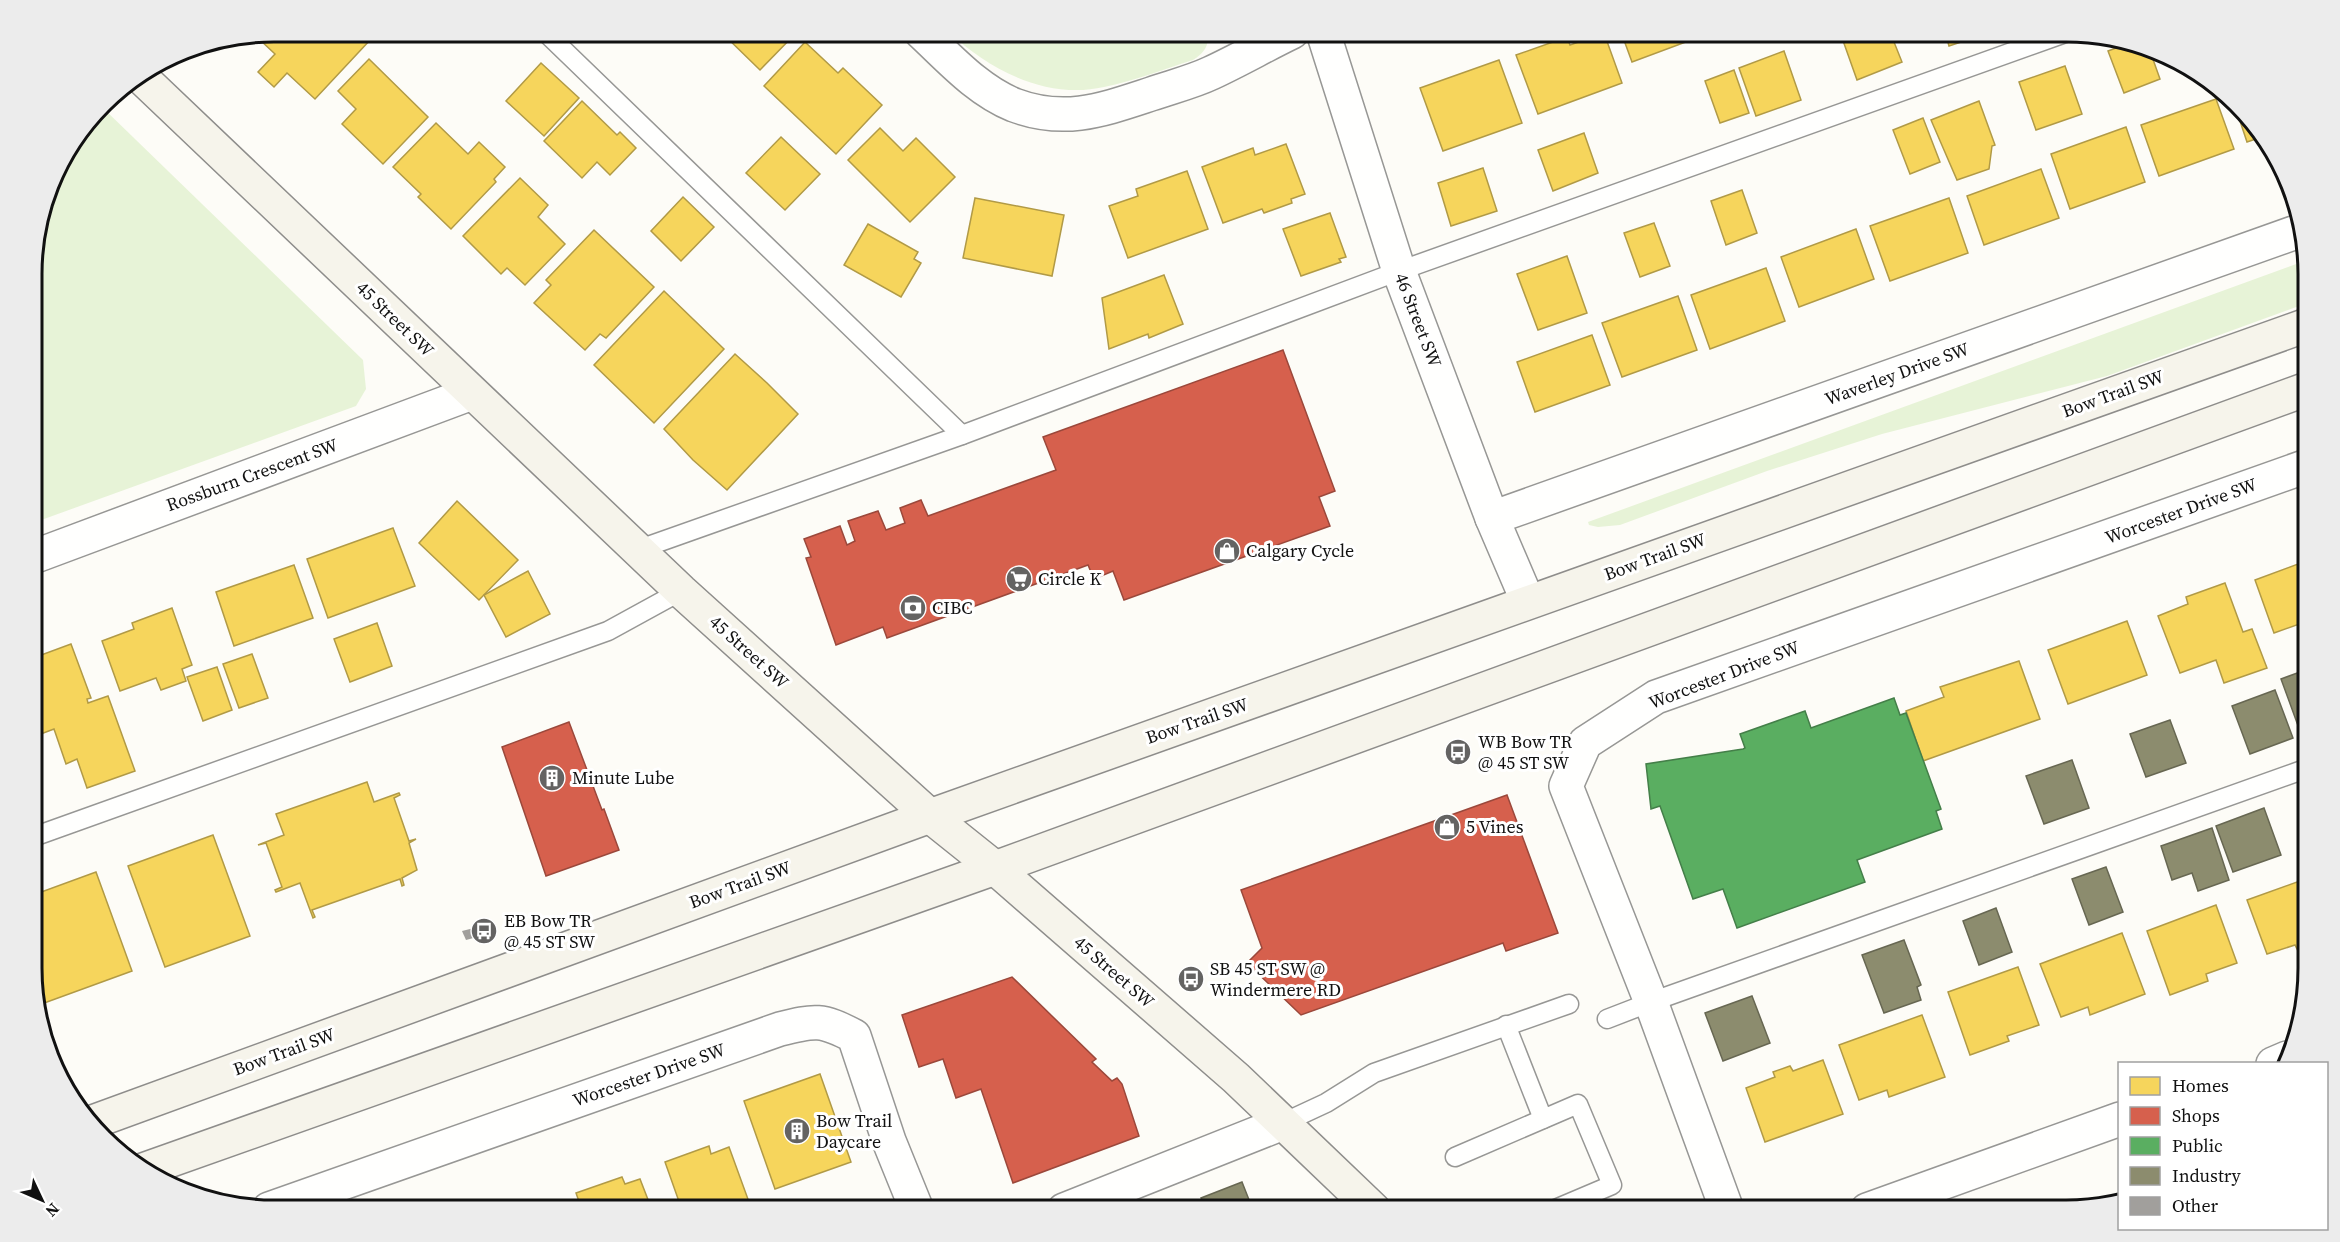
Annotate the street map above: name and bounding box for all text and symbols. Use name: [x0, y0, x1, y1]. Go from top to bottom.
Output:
street label: 46 Street SW: [1389, 269, 1448, 371]
street label: 45 Street SW: [351, 275, 440, 362]
street label: Waverley Drive SW: [1821, 336, 1973, 411]
street label: Bow Trail SW: [2058, 363, 2168, 424]
street label: Rossburn Crescent SW: [163, 432, 342, 517]
street label: Worcester Drive SW: [2102, 471, 2261, 550]
street label: Bow Trail SW: [1600, 526, 1710, 587]
shop icon: Calgary Cycle: [1212, 536, 1242, 566]
place label: Calgary Cycle: [1246, 538, 1354, 563]
supermarket icon: Circle K: [1004, 564, 1034, 594]
place label: Circle K: [1038, 566, 1102, 591]
bank icon: CIBC: [898, 593, 928, 623]
place label: CIBC: [932, 595, 973, 620]
street label: 45 Street SW: [704, 609, 795, 694]
street label: Worcester Drive SW: [1645, 634, 1803, 715]
street label: Bow Trail SW: [1142, 691, 1252, 750]
place label: WB Bow TR @ 45 ST SW: [1478, 729, 1572, 775]
bus stop icon: WB Bow TR @ 45 ST SW: [1443, 737, 1473, 767]
building icon: Minute Lube: [537, 763, 567, 793]
place label: Minute Lube: [572, 765, 675, 790]
shop icon: 5 Vines: [1432, 812, 1462, 842]
place label: 5 Vines: [1466, 814, 1524, 839]
street label: Bow Trail SW: [685, 854, 795, 915]
place label: EB Bow TR @ 45 ST SW: [504, 908, 596, 954]
bus stop icon: EB Bow TR @ 45 ST SW: [469, 916, 499, 946]
street label: 45 Street SW: [1069, 930, 1160, 1014]
place label: SB 45 ST SW @ Windermere RD: [1210, 956, 1341, 1002]
bus stop icon: SB 45 ST SW @ Windermere RD: [1176, 964, 1206, 994]
street label: Bow Trail SW: [229, 1021, 339, 1082]
street label: Worcester Drive SW: [569, 1037, 729, 1112]
legend: [2118, 1062, 2328, 1230]
text: Homes: [2172, 1073, 2229, 1098]
text: Shops: [2172, 1103, 2220, 1128]
place label: Bow Trail Daycare: [816, 1108, 892, 1154]
building icon: Bow Trail Daycare: [782, 1116, 812, 1146]
text: Public: [2172, 1133, 2223, 1158]
text: Industry: [2172, 1163, 2242, 1188]
north arrow: [12, 1170, 72, 1230]
text: Other: [2172, 1193, 2219, 1218]
text: N: [41, 1199, 65, 1223]

